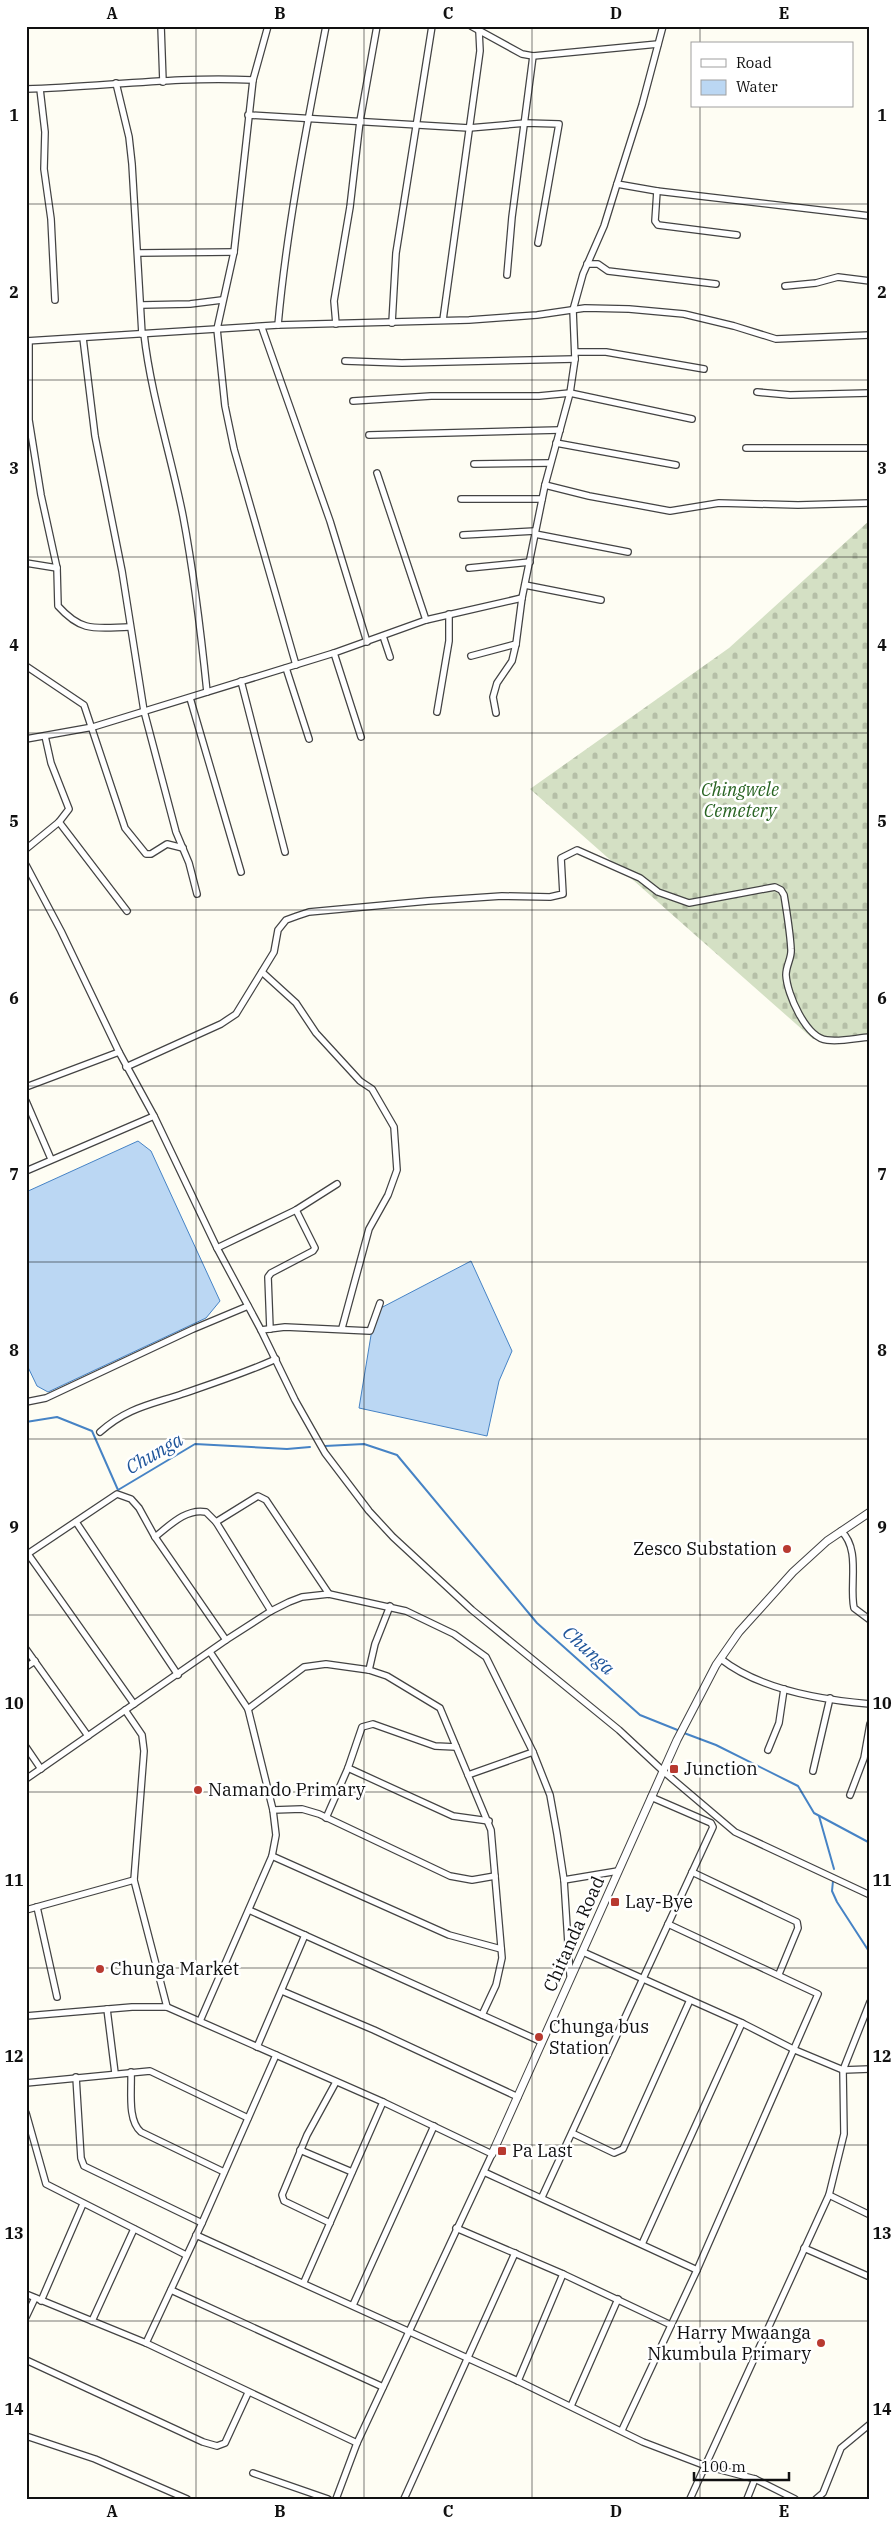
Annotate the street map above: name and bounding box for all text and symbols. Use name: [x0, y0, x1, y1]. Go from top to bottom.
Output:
text: A: [106, 3, 118, 23]
text: B: [274, 3, 286, 23]
text: C: [443, 3, 453, 23]
text: D: [610, 3, 622, 23]
text: E: [779, 3, 789, 23]
legend: [691, 42, 854, 108]
text: Road: [736, 53, 772, 72]
text: Water: [736, 77, 778, 96]
text: 1: [9, 105, 19, 125]
text: 1: [877, 105, 887, 125]
text: 2: [9, 282, 19, 302]
text: 2: [877, 282, 887, 302]
text: 3: [9, 458, 19, 478]
text: 3: [877, 458, 887, 478]
text: 4: [9, 635, 19, 655]
text: 4: [877, 635, 887, 655]
park label: Chingwele Cemetery: [701, 778, 779, 822]
text: 5: [9, 811, 19, 831]
text: 5: [877, 811, 887, 831]
text: 6: [9, 988, 19, 1008]
text: 6: [877, 988, 887, 1008]
text: 7: [9, 1164, 19, 1184]
text: 7: [877, 1164, 887, 1184]
text: 8: [9, 1340, 19, 1360]
text: 8: [877, 1340, 887, 1360]
water label: Chunga: [121, 1427, 188, 1479]
text: 9: [9, 1517, 19, 1537]
text: 9: [877, 1517, 887, 1537]
place label: Zesco Substation: [633, 1537, 777, 1560]
marker: Zesco Substation: [781, 1543, 793, 1555]
water label: Chunga: [558, 1620, 621, 1680]
text: 10: [4, 1693, 24, 1713]
text: 10: [872, 1693, 892, 1713]
place label: Junction: [684, 1757, 758, 1780]
marker: Junction: [668, 1763, 680, 1775]
place label: Namando Primary: [208, 1778, 366, 1801]
marker: Namando Primary: [192, 1784, 204, 1796]
text: 11: [4, 1870, 24, 1890]
text: 11: [872, 1870, 892, 1890]
street label: Chitanda Road: [538, 1872, 609, 1995]
place label: Lay-Bye: [625, 1890, 693, 1913]
marker: Lay-Bye: [609, 1896, 621, 1908]
place label: Chunga Market: [110, 1957, 239, 1980]
marker: Chunga Market: [94, 1963, 106, 1975]
place label: Chunga bus Station: [549, 2015, 649, 2059]
marker: Chunga bus Station: [533, 2031, 545, 2043]
text: 12: [4, 2046, 24, 2066]
text: 12: [872, 2046, 892, 2066]
place label: Pa Last: [512, 2139, 573, 2162]
marker: Pa Last: [496, 2145, 508, 2157]
text: 13: [4, 2223, 24, 2243]
text: 13: [872, 2223, 892, 2243]
place label: Harry Mwaanga Nkumbula Primary: [647, 2321, 811, 2365]
marker: Harry Mwaanga Nkumbula Primary: [815, 2337, 827, 2349]
text: 14: [4, 2399, 24, 2419]
text: 14: [872, 2399, 892, 2419]
scale bar: [694, 2450, 788, 2482]
text: 100 m: [701, 2457, 746, 2476]
text: A: [106, 2501, 118, 2521]
text: B: [274, 2501, 286, 2521]
text: C: [443, 2501, 453, 2521]
text: D: [610, 2501, 622, 2521]
text: E: [779, 2501, 789, 2521]

